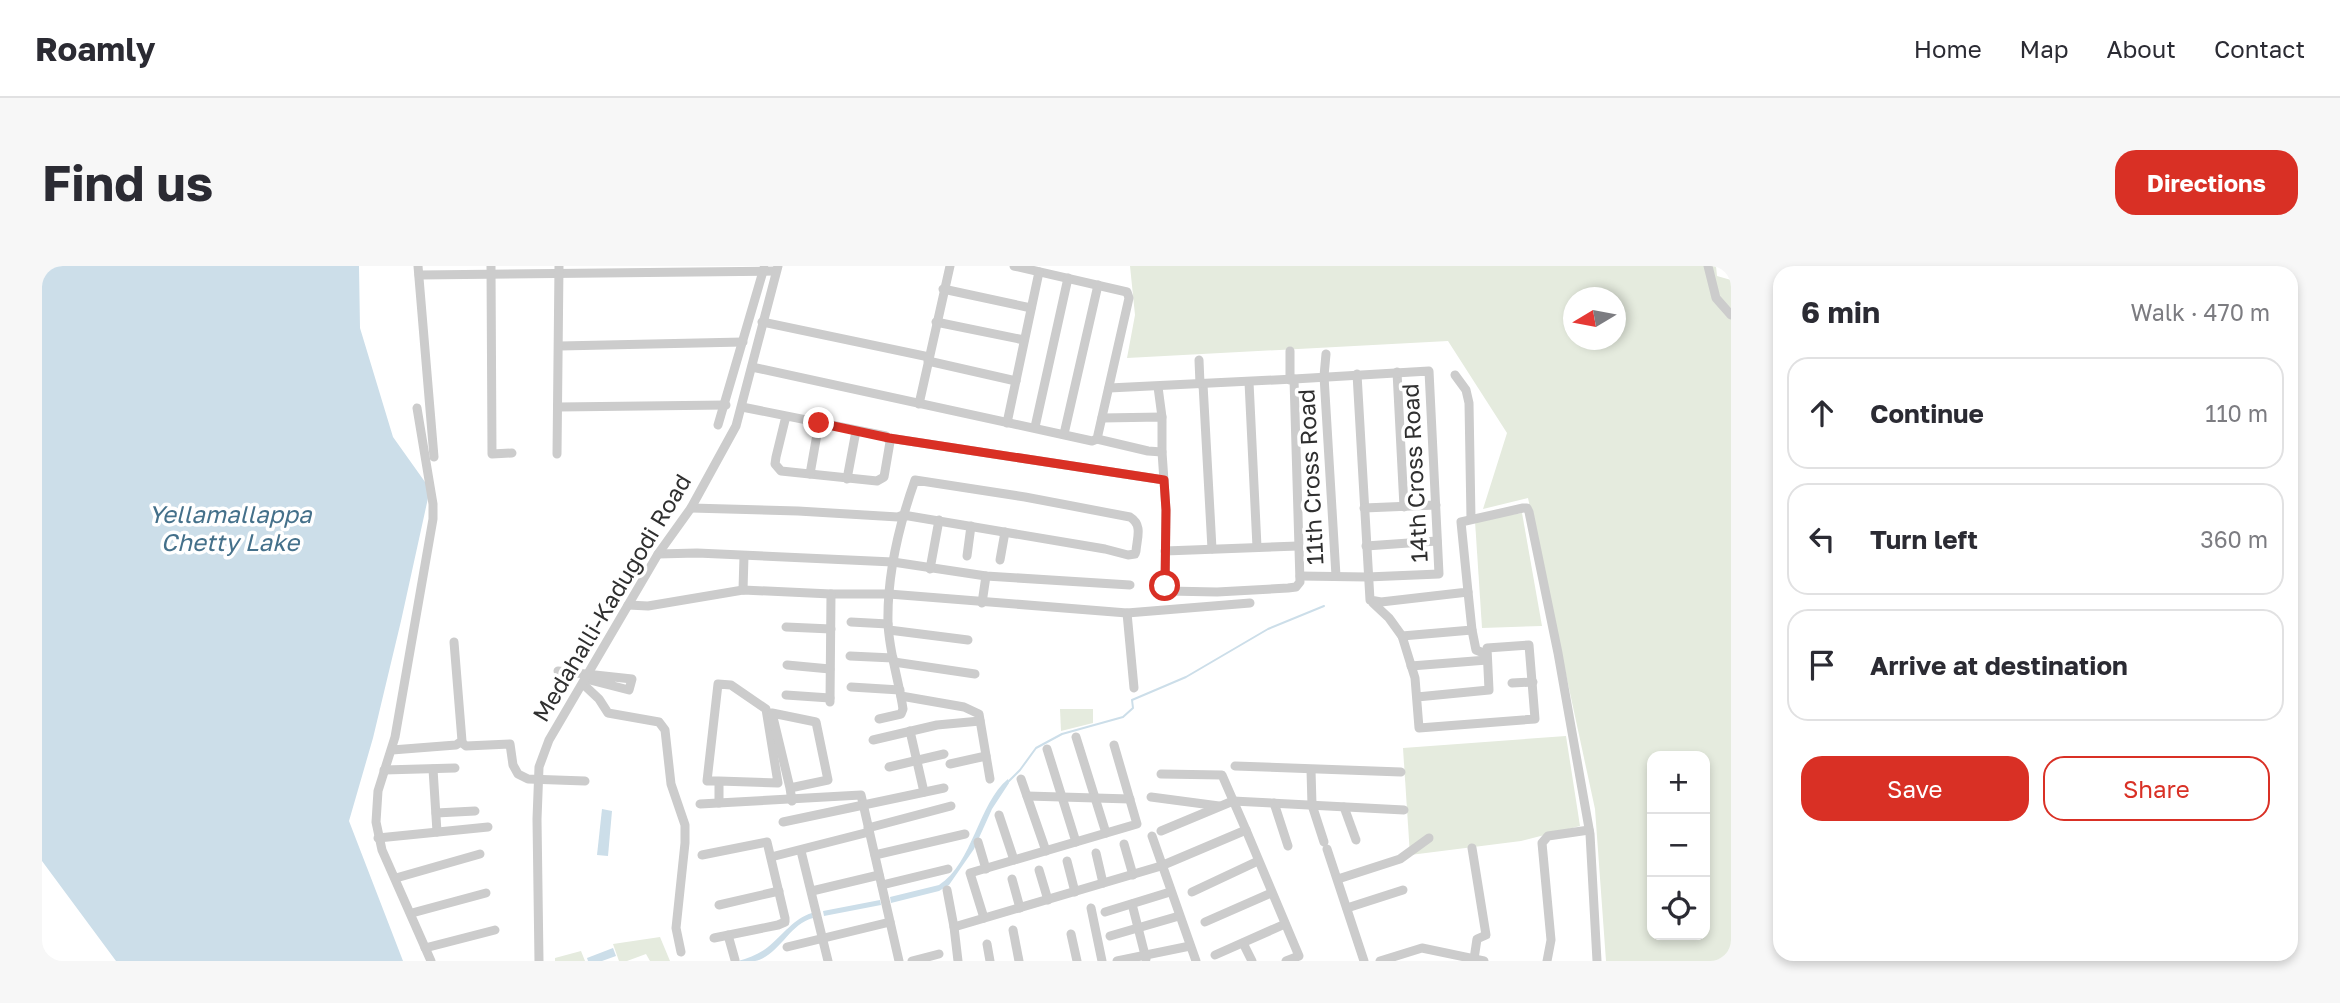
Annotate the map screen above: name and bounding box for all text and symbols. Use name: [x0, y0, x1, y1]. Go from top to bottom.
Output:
text: Roamly: [35, 29, 155, 68]
text: Home: [1914, 34, 1982, 63]
text: Map: [2020, 34, 2069, 63]
text: About: [2107, 34, 2176, 63]
text: Contact: [2214, 34, 2305, 63]
button: Directions: [2115, 150, 2298, 215]
text: Find us: [42, 153, 213, 212]
north arrow: [1563, 287, 1626, 350]
text: 6 min: [1801, 294, 1880, 330]
text: Walk · 470 m: [2131, 298, 2270, 326]
street label: 14th Cross Road: [1395, 383, 1433, 563]
street label: 11th Cross Road: [1291, 388, 1329, 566]
icon: ahead: [1803, 394, 1841, 432]
text: Continue: [1870, 398, 1984, 429]
text: 110 m: [2205, 399, 2268, 427]
route end: [803, 407, 834, 438]
street label: Medahalli-Kadugodi Road: [526, 469, 696, 726]
water label: Yellamallappa Chetty Lake: [148, 499, 313, 557]
icon: left: [1803, 520, 1841, 558]
text: Turn left: [1870, 524, 1978, 555]
text: 360 m: [2200, 525, 2268, 553]
route start: [1149, 570, 1180, 601]
icon: arrive: [1803, 646, 1841, 684]
text: Arrive at destination: [1870, 650, 2128, 681]
map controls: [1647, 751, 1710, 940]
button: +: [1647, 751, 1710, 814]
button: Save: [1801, 756, 2029, 821]
button: Share: [2043, 756, 2270, 821]
button: −: [1647, 814, 1710, 877]
button: locate: [1647, 877, 1710, 940]

